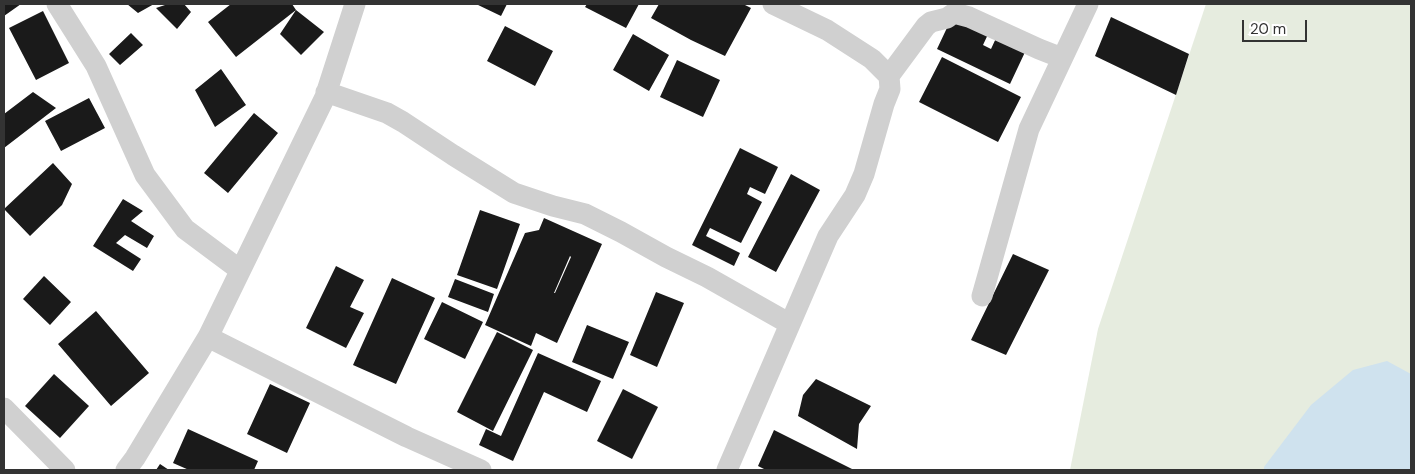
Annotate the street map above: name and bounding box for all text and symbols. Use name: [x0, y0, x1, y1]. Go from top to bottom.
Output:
scale bar: [1245, 10, 1310, 42]
text: 20 m: [1250, 19, 1286, 39]

